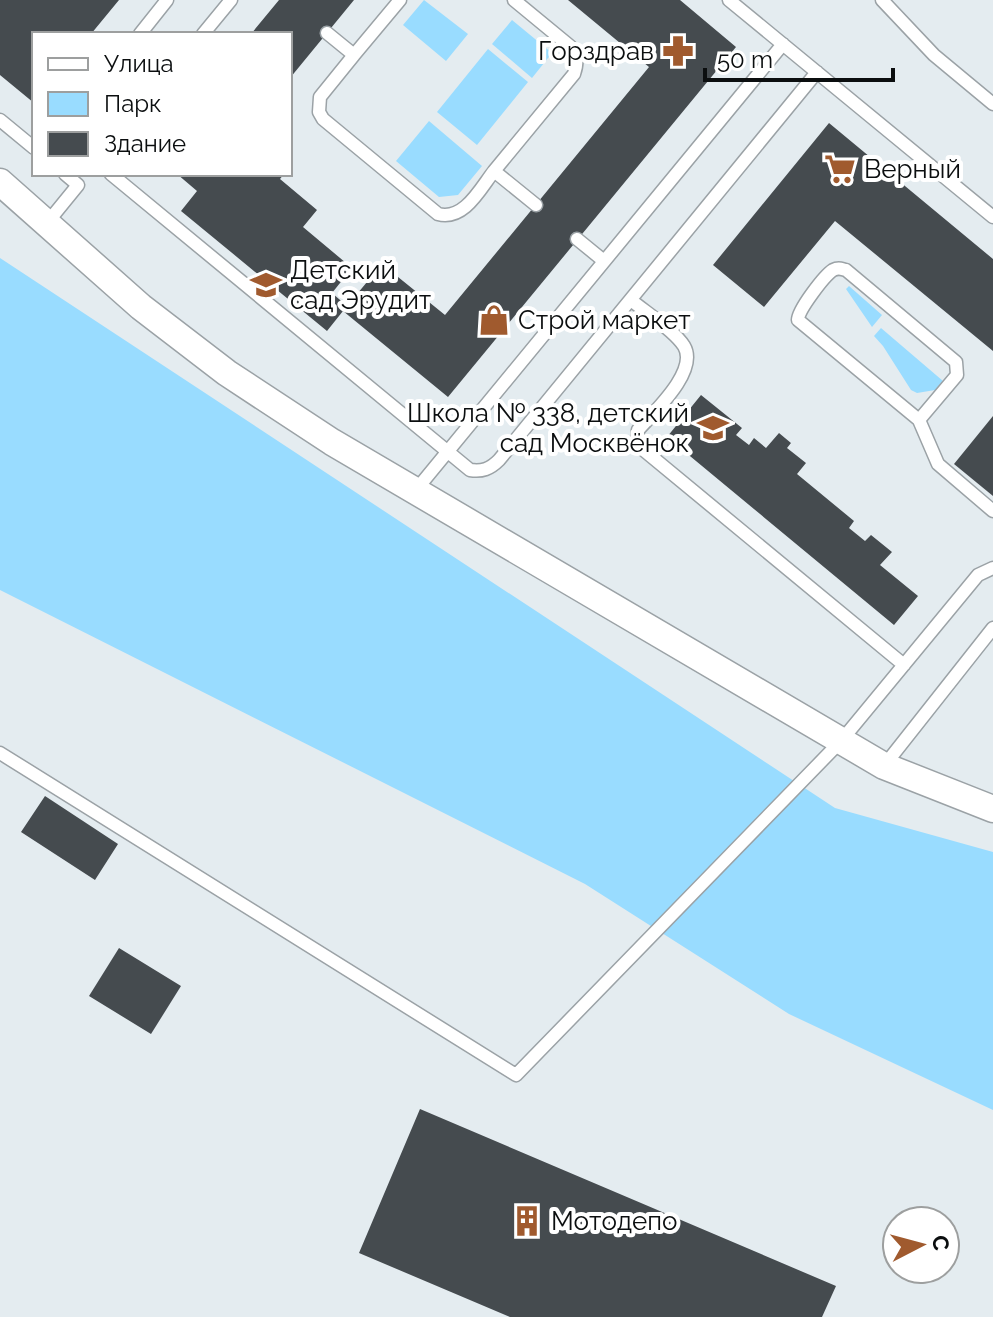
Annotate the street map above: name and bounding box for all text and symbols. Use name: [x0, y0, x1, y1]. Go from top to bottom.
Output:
legend: [32, 32, 292, 176]
scale bar: [705, 32, 893, 82]
pharmacy icon: Горздрав: [661, 34, 695, 68]
place label: Горздрав: [538, 36, 654, 66]
text: 50 m: [717, 45, 773, 74]
text: Улица: [104, 49, 174, 78]
text: Парк: [104, 89, 162, 118]
text: Здание: [104, 129, 186, 158]
supermarket icon: Верный: [823, 152, 857, 186]
place label: Верный: [864, 154, 961, 184]
place label: Детский сад Эрудит: [290, 255, 431, 315]
school or university icon: Детский сад Эрудит: [249, 268, 283, 302]
shop icon: Строй маркет: [477, 303, 511, 337]
place label: Строй маркет: [518, 305, 691, 335]
place label: Школа № 338, детский сад Москвёнок: [407, 398, 689, 458]
school or university icon: Школа № 338, детский сад Москвёнок: [696, 411, 730, 445]
building icon: Мотодепо: [510, 1204, 544, 1238]
north arrow: [881, 1205, 961, 1285]
place label: Мотодепо: [551, 1206, 678, 1236]
text: С: [927, 1234, 955, 1252]

